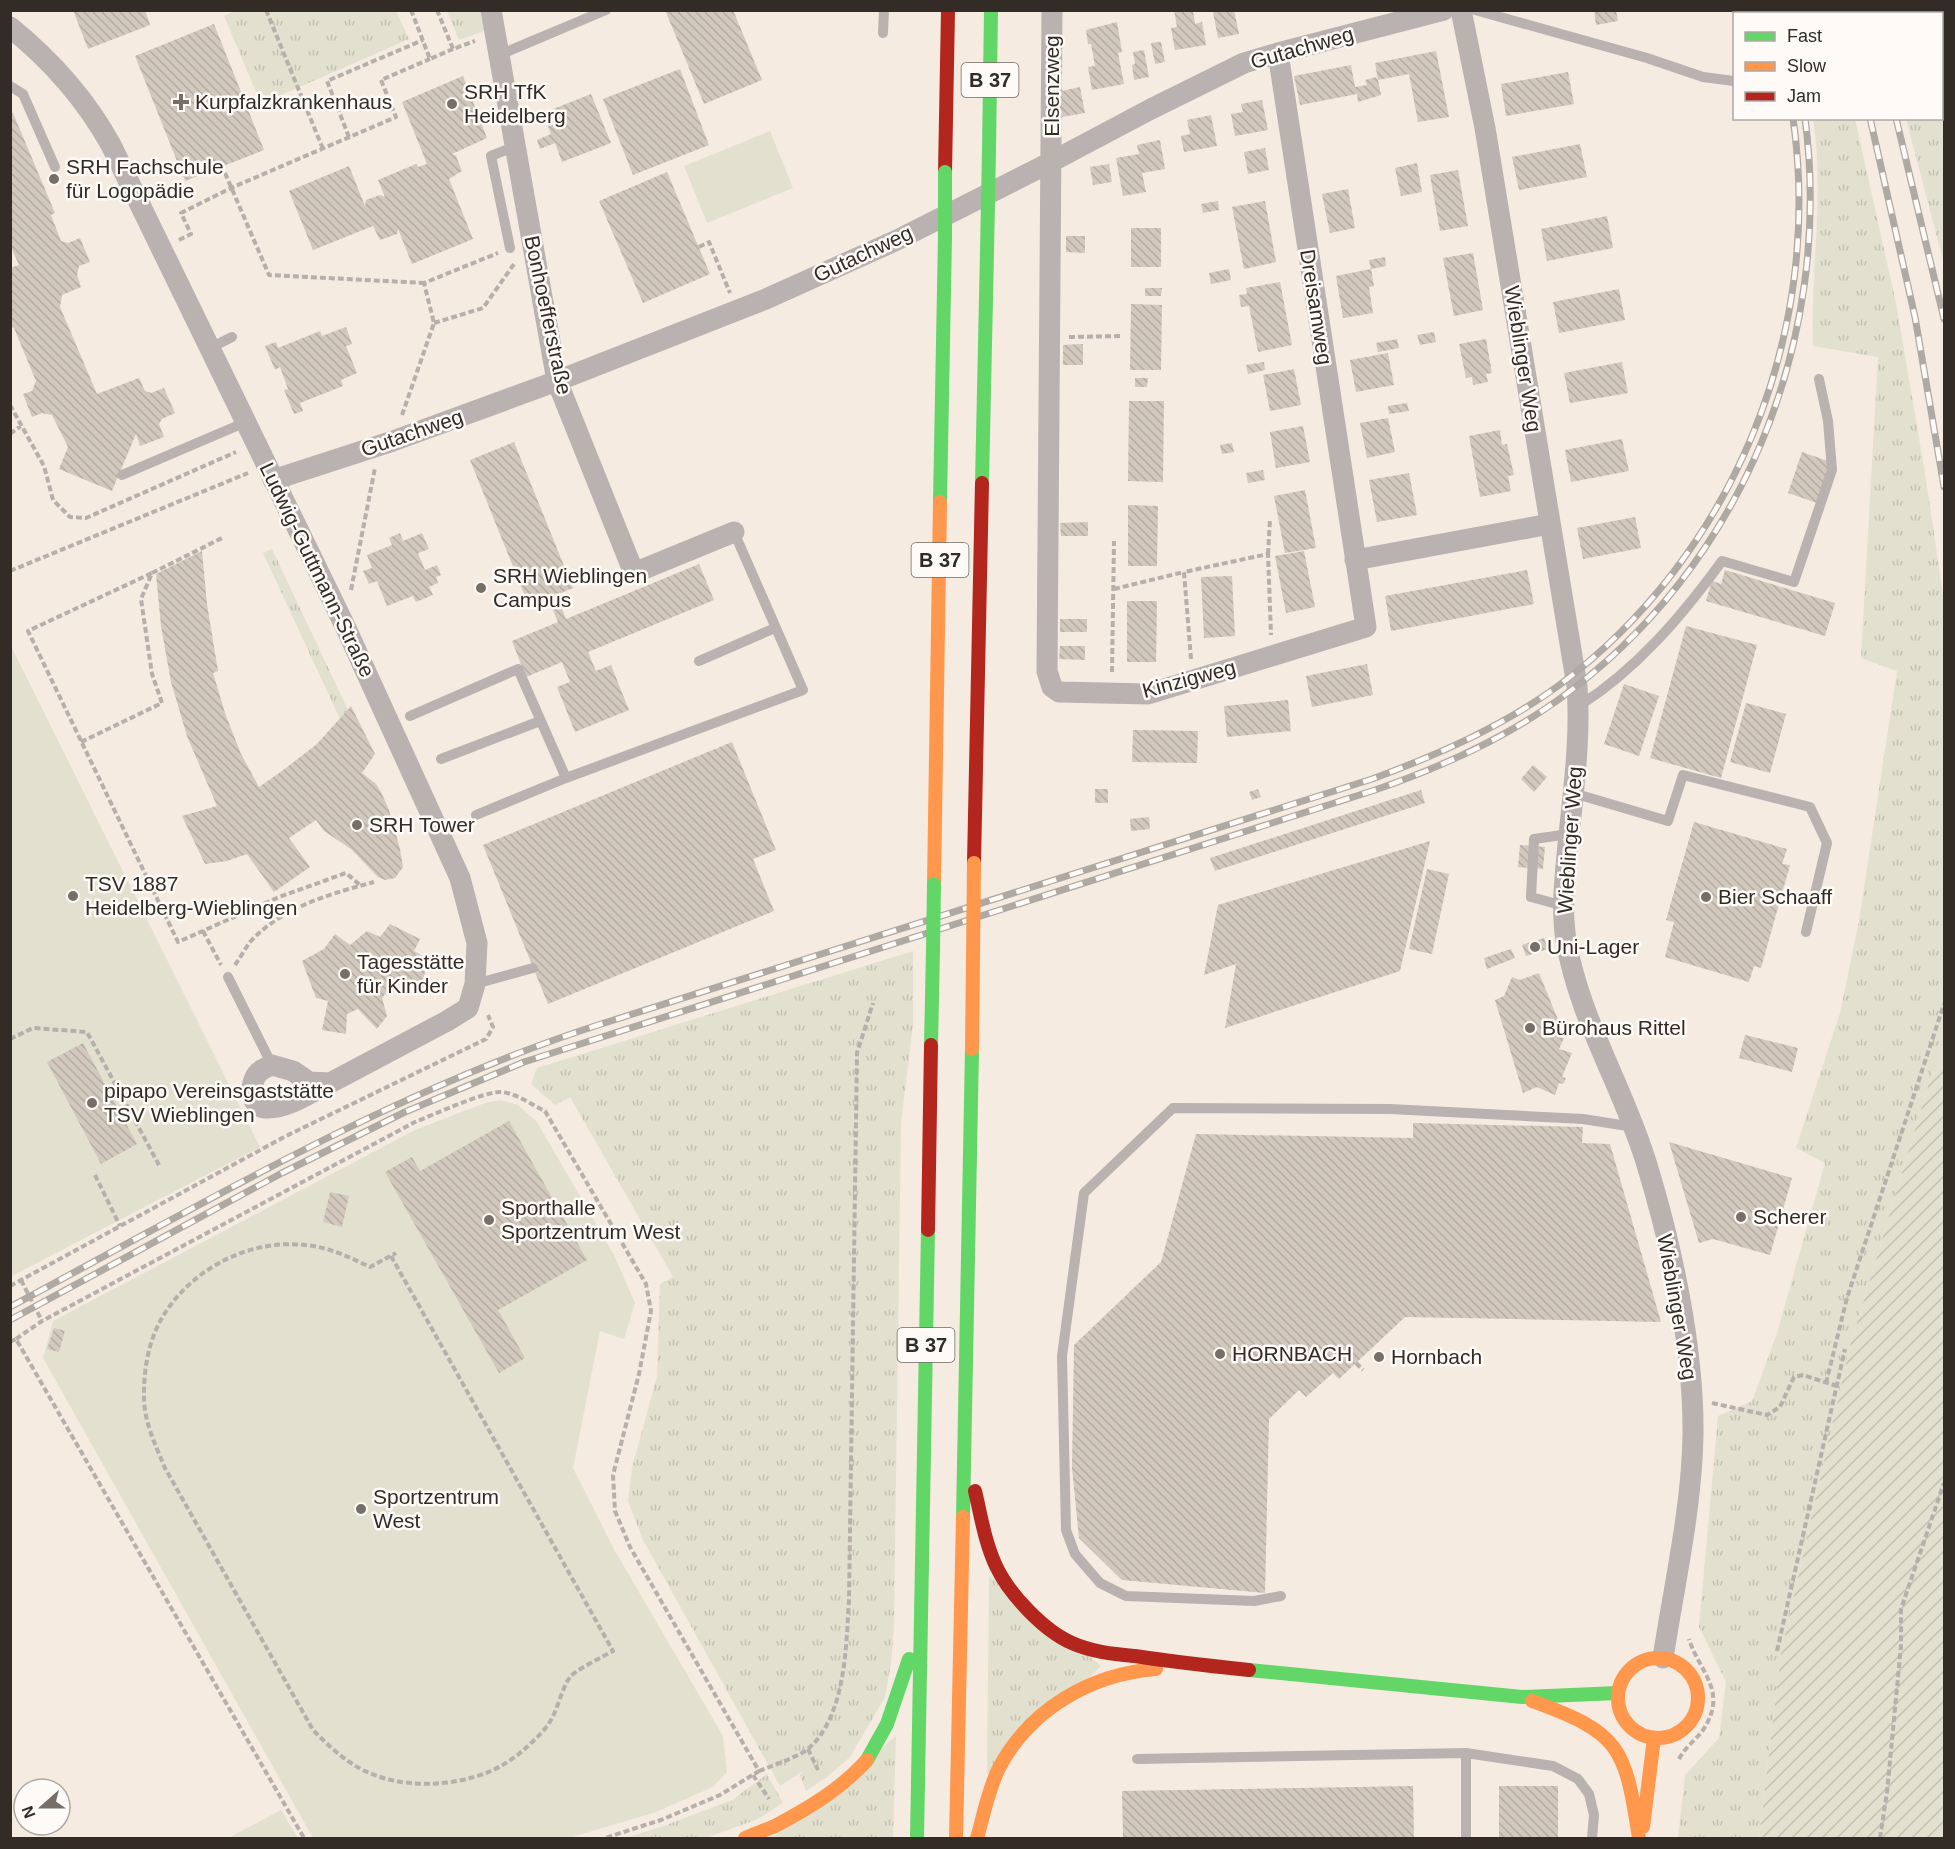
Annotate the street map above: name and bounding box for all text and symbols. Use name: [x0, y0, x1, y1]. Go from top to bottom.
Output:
legend: [1733, 12, 1943, 120]
street label: Gutachweg: [1248, 22, 1356, 73]
text: Fast: [1787, 26, 1822, 46]
street label: Elsenzweg: [1040, 35, 1063, 137]
text: Slow: [1787, 56, 1827, 76]
road number: B 37: [962, 63, 1018, 97]
place label: SRH TfK Heidelberg: [464, 80, 566, 127]
text: Jam: [1787, 86, 1821, 106]
place label: Kurpfalzkrankenhaus: [195, 90, 392, 113]
marker: Kurpfalzkrankenhaus: [172, 93, 190, 111]
marker: SRH TfK Heidelberg: [445, 97, 459, 111]
place label: SRH Fachschule für Logopädie: [66, 155, 224, 202]
marker: SRH Fachschule für Logopädie: [47, 172, 61, 186]
street label: Gutachweg: [810, 221, 916, 286]
street label: Bonhoefferstraße: [520, 233, 577, 396]
street label: Dreisamweg: [1296, 247, 1337, 366]
street label: Wieblinger Weg: [1501, 284, 1546, 434]
street label: Gutachweg: [358, 404, 466, 461]
street label: Ludwig-Guttmann-Straße: [255, 459, 379, 681]
road number: B 37: [912, 543, 968, 577]
place label: SRH Wieblingen Campus: [493, 564, 647, 611]
marker: SRH Wieblingen Campus: [474, 581, 488, 595]
street label: Kinzigweg: [1140, 655, 1238, 702]
street label: Wieblinger Weg: [1553, 765, 1586, 915]
place label: SRH Tower: [369, 813, 475, 836]
marker: SRH Tower: [350, 818, 364, 832]
place label: TSV 1887 Heidelberg-Wieblingen: [85, 872, 297, 919]
place label: Bier Schaaff: [1718, 885, 1832, 908]
marker: TSV 1887 Heidelberg-Wieblingen: [66, 889, 80, 903]
marker: Bier Schaaff: [1699, 890, 1713, 904]
place label: Uni-Lager: [1547, 935, 1639, 958]
marker: Uni-Lager: [1528, 940, 1542, 954]
place label: Tagesstätte für Kinder: [357, 950, 464, 997]
marker: Tagesstätte für Kinder: [338, 967, 352, 981]
place label: Bürohaus Rittel: [1542, 1016, 1686, 1039]
marker: Bürohaus Rittel: [1523, 1021, 1537, 1035]
place label: pipapo Vereinsgaststätte TSV Wieblingen: [104, 1079, 334, 1126]
marker: pipapo Vereinsgaststätte TSV Wieblingen: [85, 1096, 99, 1110]
place label: Sporthalle Sportzentrum West: [501, 1196, 681, 1243]
place label: Scherer: [1753, 1205, 1827, 1228]
marker: Scherer: [1734, 1210, 1748, 1224]
marker: Sporthalle Sportzentrum West: [482, 1213, 496, 1227]
street label: Wieblinger Weg: [1653, 1232, 1702, 1382]
road number: B 37: [898, 1328, 954, 1362]
place label: HORNBACH: [1232, 1342, 1352, 1365]
place label: Hornbach: [1391, 1345, 1482, 1368]
marker: HORNBACH: [1213, 1347, 1227, 1361]
marker: Hornbach: [1372, 1350, 1386, 1364]
place label: Sportzentrum West: [373, 1485, 499, 1532]
marker: Sportzentrum West: [354, 1502, 368, 1516]
north arrow: [12, 1777, 72, 1837]
text: N: [18, 1804, 38, 1821]

